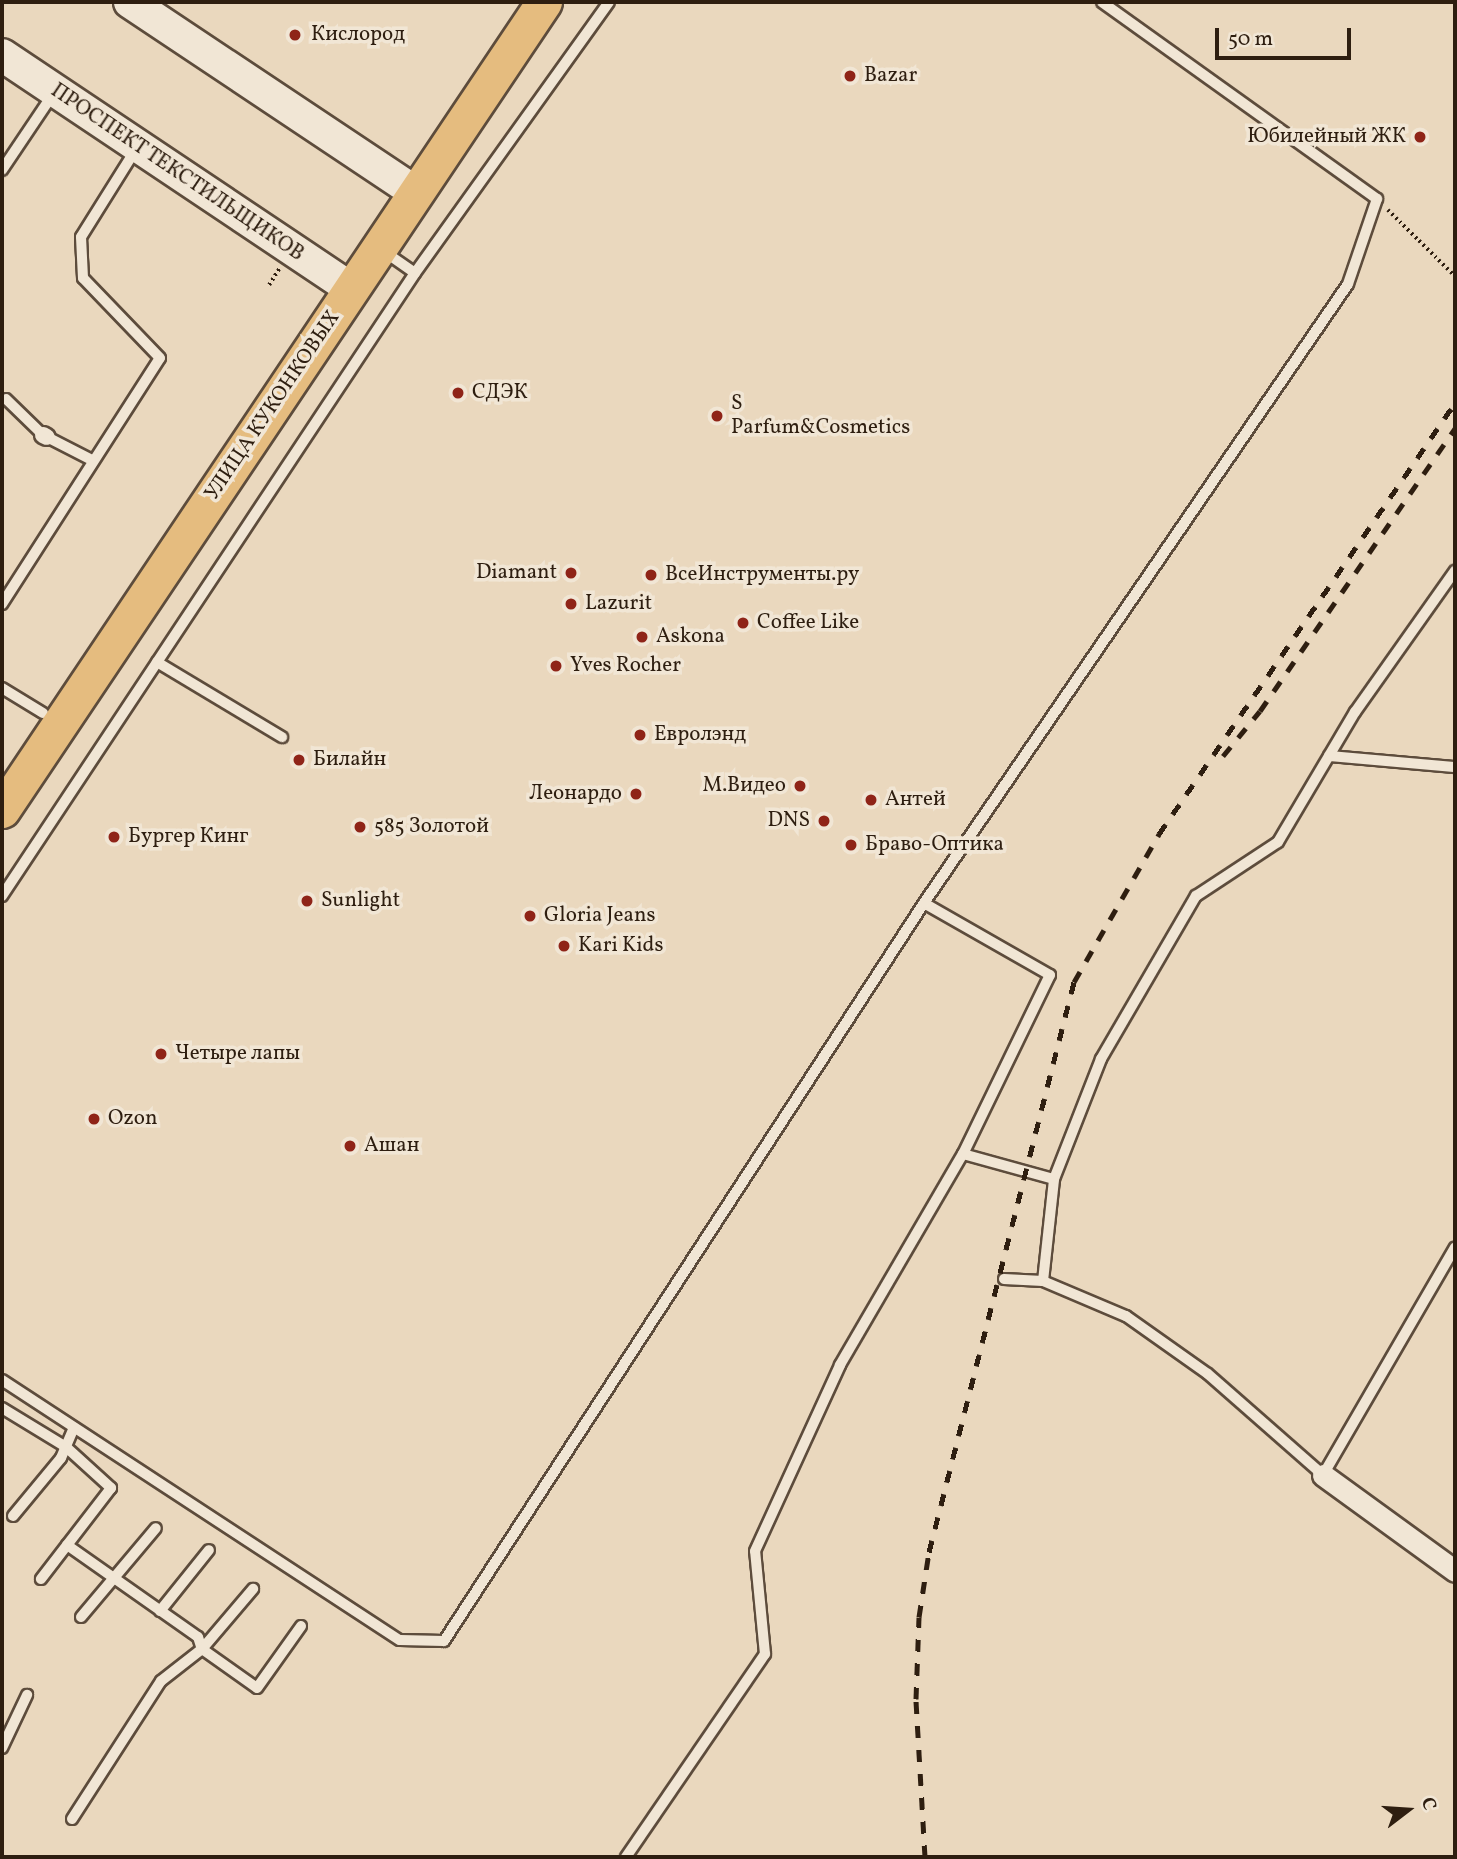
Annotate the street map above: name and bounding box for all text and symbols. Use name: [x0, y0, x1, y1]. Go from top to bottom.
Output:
scale bar: [1219, 14, 1356, 58]
place label: Кислород: [311, 22, 405, 48]
marker: Кислород: [285, 25, 305, 45]
text: 50 m: [1228, 25, 1273, 54]
place label: Bazar: [864, 63, 917, 89]
marker: Bazar: [842, 68, 858, 84]
street label: ПРОСПЕКТ ТЕКСТИЛЬЩИКОВ: [45, 78, 309, 268]
place label: Юбилейный ЖК: [1247, 124, 1406, 150]
marker: Юбилейный ЖК: [1412, 129, 1428, 145]
street label: УЛИЦА КУКОНКОВЫХ: [200, 306, 346, 506]
place label: СДЭК: [472, 380, 528, 406]
marker: СДЭК: [450, 385, 466, 401]
place label: S Parfum&Cosmetics: [731, 391, 910, 441]
marker: S Parfum&Cosmetics: [709, 408, 725, 424]
place label: Diamant: [476, 560, 557, 586]
place label: ВсеИнструменты.ру: [665, 562, 859, 588]
marker: Diamant: [563, 565, 579, 581]
marker: ВсеИнструменты.ру: [643, 567, 659, 583]
place label: Lazurit: [585, 591, 652, 617]
marker: Lazurit: [563, 596, 579, 612]
place label: Coffee Like: [757, 610, 859, 636]
marker: Coffee Like: [735, 615, 751, 631]
place label: Askona: [656, 624, 725, 650]
marker: Askona: [634, 629, 650, 645]
place label: Yves Rocher: [570, 653, 681, 679]
marker: Yves Rocher: [548, 658, 564, 674]
place label: Евролэнд: [654, 722, 746, 748]
marker: Евролэнд: [632, 727, 648, 743]
place label: Билайн: [313, 747, 386, 773]
marker: Билайн: [291, 752, 307, 768]
place label: М.Видео: [703, 773, 786, 799]
marker: М.Видео: [792, 778, 808, 794]
place label: Леонардо: [529, 781, 622, 807]
marker: Леонардо: [628, 786, 644, 802]
place label: Антей: [885, 787, 946, 813]
marker: Антей: [863, 792, 879, 808]
place label: DNS: [767, 808, 810, 834]
marker: DNS: [816, 813, 832, 829]
place label: 585 Золотой: [374, 814, 489, 840]
marker: 585 Золотой: [352, 819, 368, 835]
place label: Бургер Кинг: [128, 824, 248, 850]
marker: Бургер Кинг: [106, 829, 122, 845]
place label: Браво-Оптика: [865, 832, 1004, 858]
marker: Браво-Оптика: [843, 837, 859, 853]
place label: Sunlight: [321, 888, 400, 914]
marker: Sunlight: [299, 893, 315, 909]
place label: Gloria Jeans: [544, 903, 655, 929]
marker: Gloria Jeans: [522, 908, 538, 924]
place label: Kari Kids: [578, 933, 663, 959]
marker: Kari Kids: [556, 938, 572, 954]
place label: Четыре лапы: [175, 1041, 300, 1067]
marker: Четыре лапы: [153, 1046, 169, 1062]
place label: Ozon: [108, 1106, 158, 1132]
marker: Ozon: [86, 1111, 102, 1127]
place label: Ашан: [364, 1133, 419, 1159]
marker: Ашан: [342, 1138, 358, 1154]
north arrow: [1373, 1775, 1443, 1845]
text: С: [1414, 1794, 1442, 1814]

